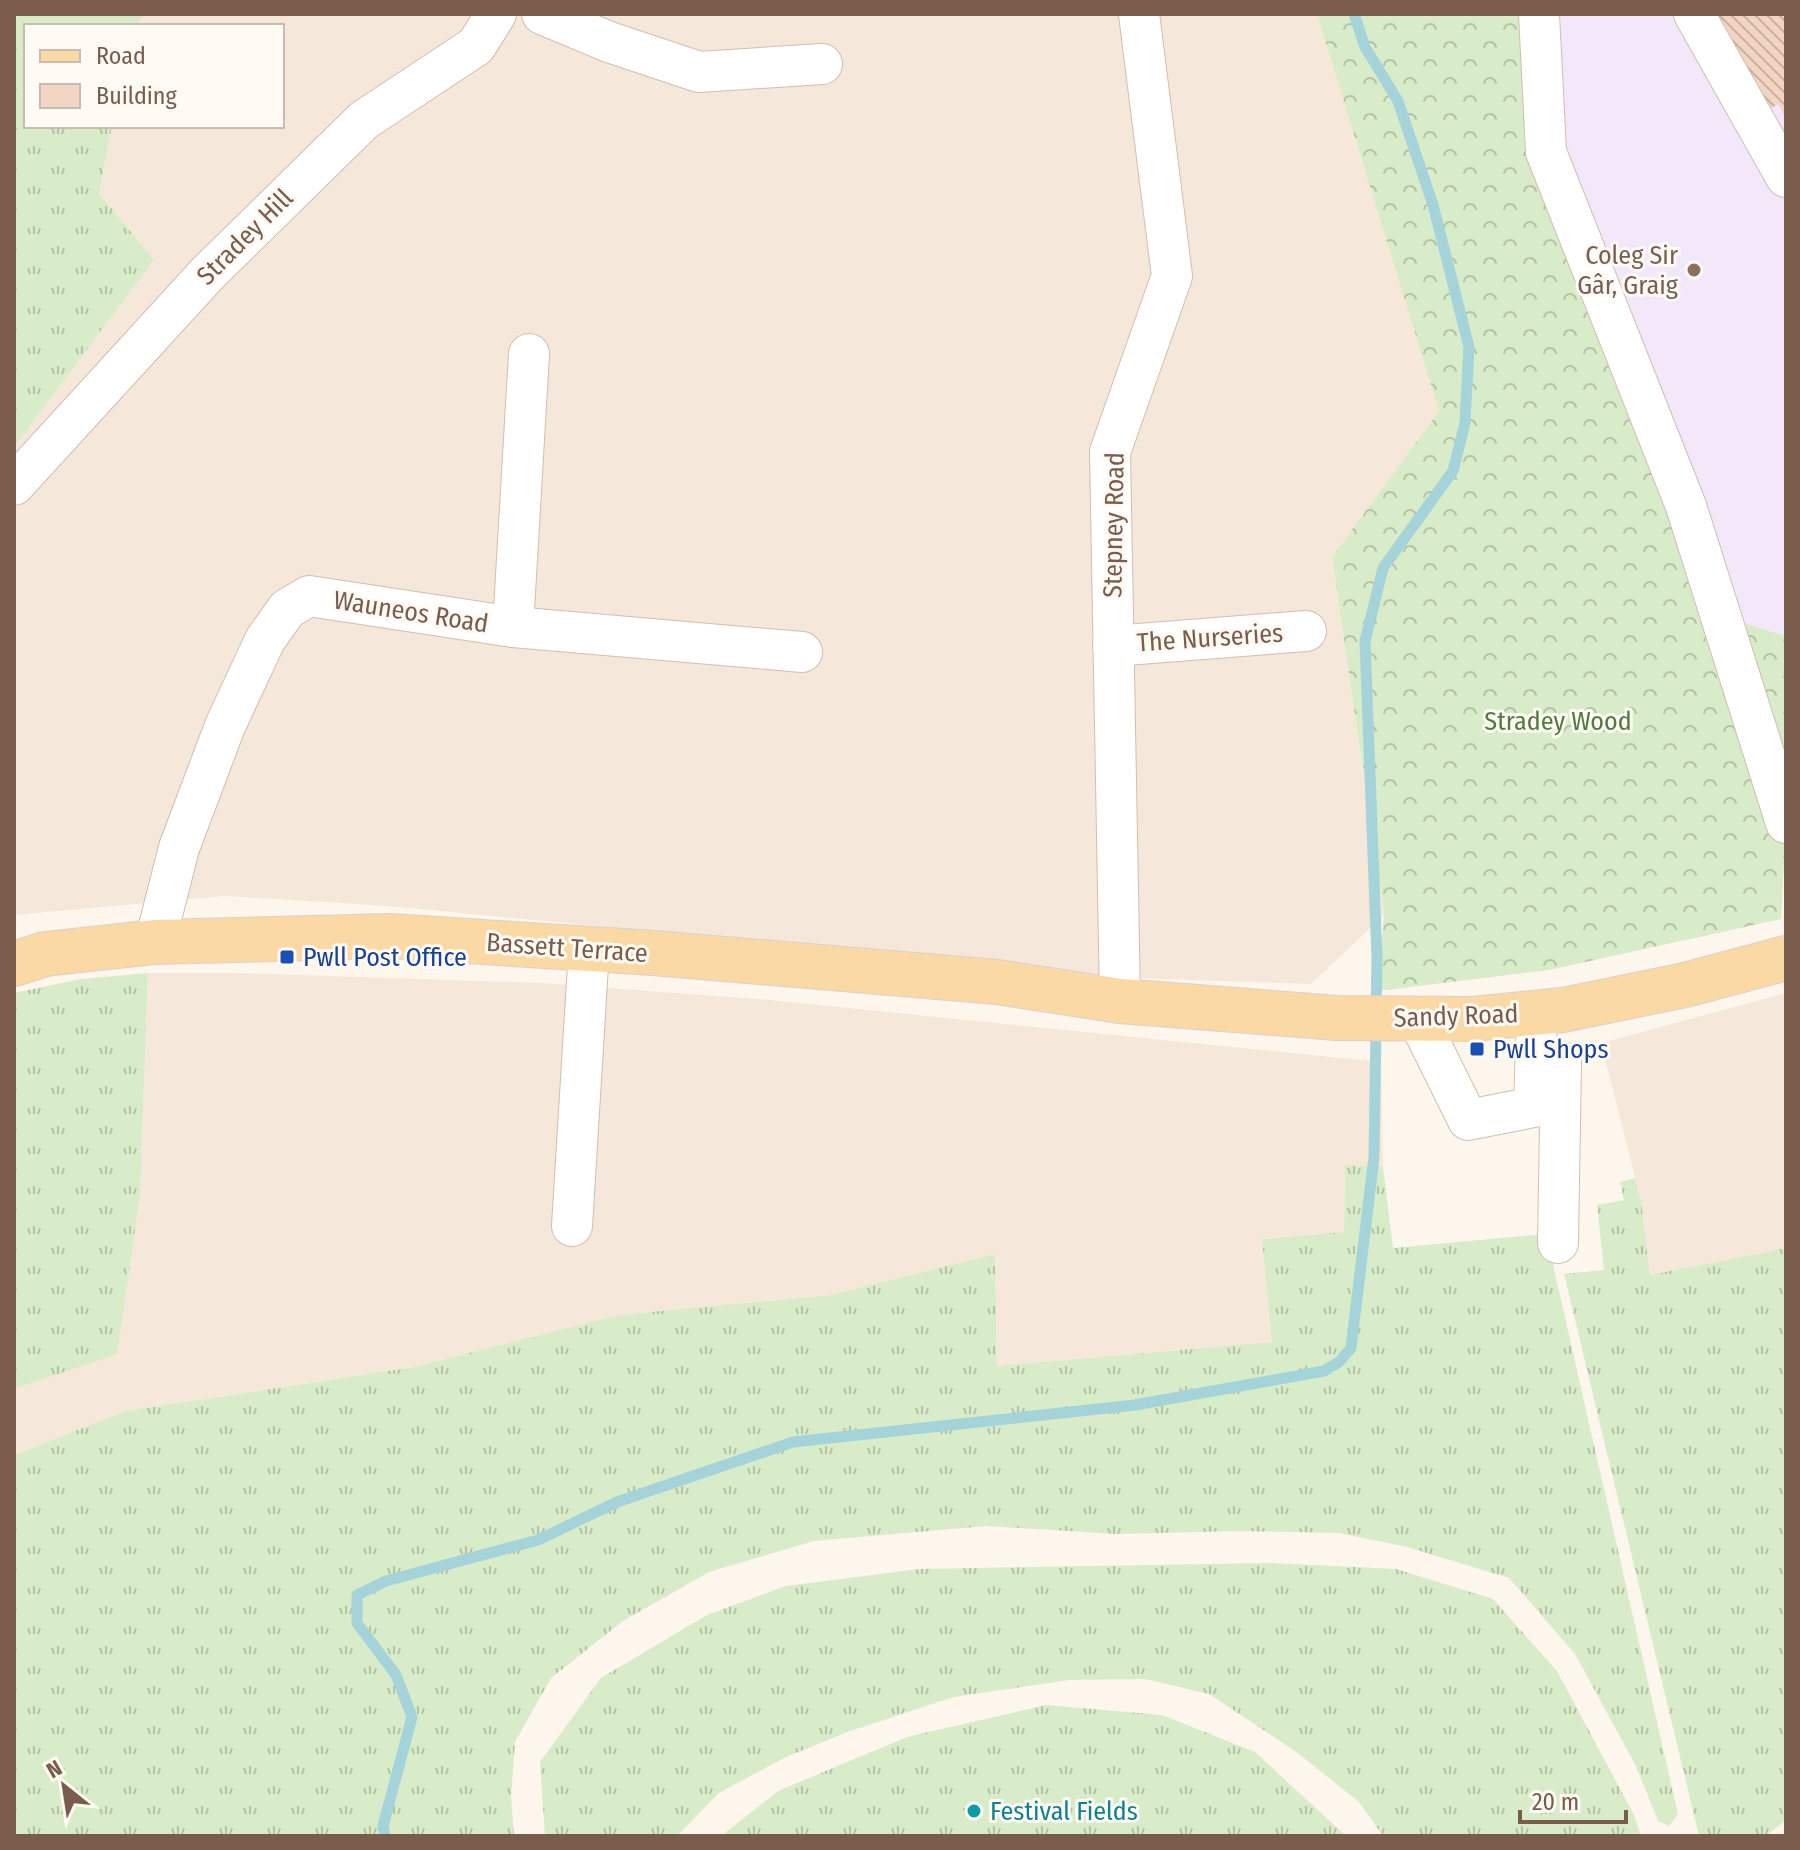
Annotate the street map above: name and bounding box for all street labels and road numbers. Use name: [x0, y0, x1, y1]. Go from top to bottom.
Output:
street label: Stradey Hill: [191, 183, 299, 291]
street label: Stepney Road: [1097, 452, 1131, 598]
street label: Wauneos Road: [331, 584, 491, 640]
street label: The Nurseries: [1136, 617, 1284, 659]
street label: Bassett Terrace: [485, 927, 649, 969]
street label: Sandy Road: [1393, 998, 1519, 1034]

